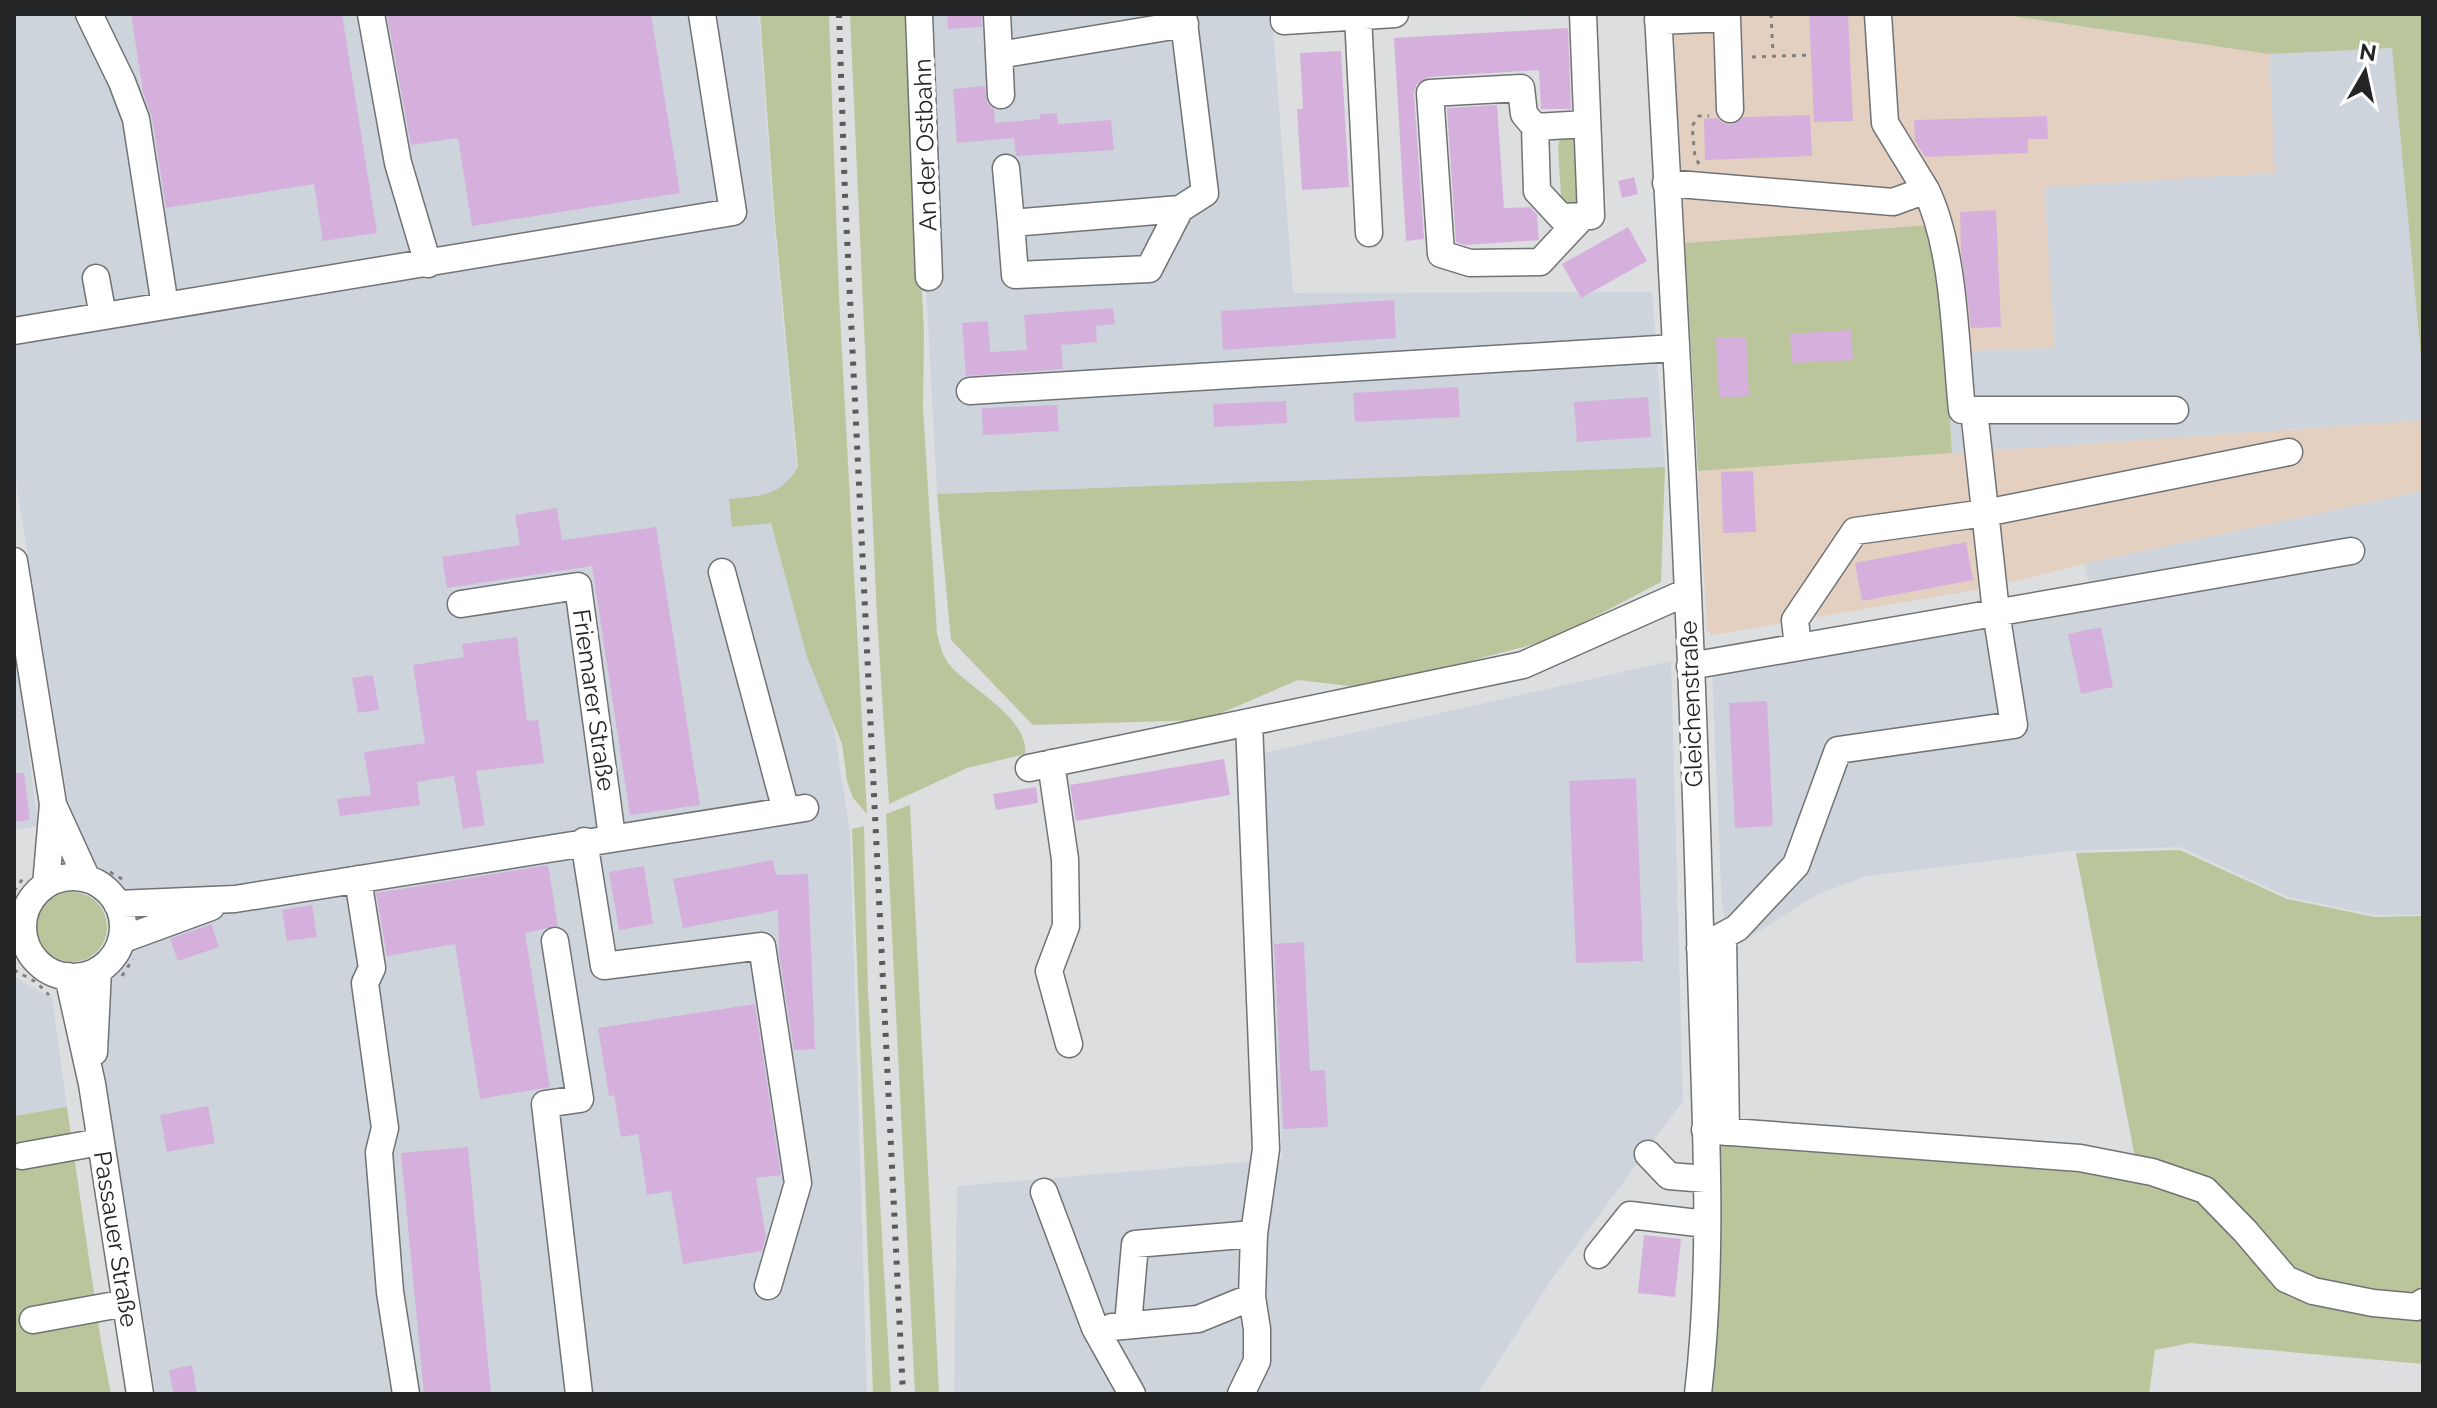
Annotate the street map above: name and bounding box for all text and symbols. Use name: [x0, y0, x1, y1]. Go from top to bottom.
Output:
north arrow: [2325, 32, 2405, 112]
text: N: [2358, 38, 2378, 66]
street label: An der Ostbahn: [907, 58, 943, 232]
street label: Friemarer Straße: [567, 607, 621, 793]
street label: Gleichenstraße: [1674, 620, 1708, 788]
street label: Passauer Straße: [88, 1149, 144, 1329]

